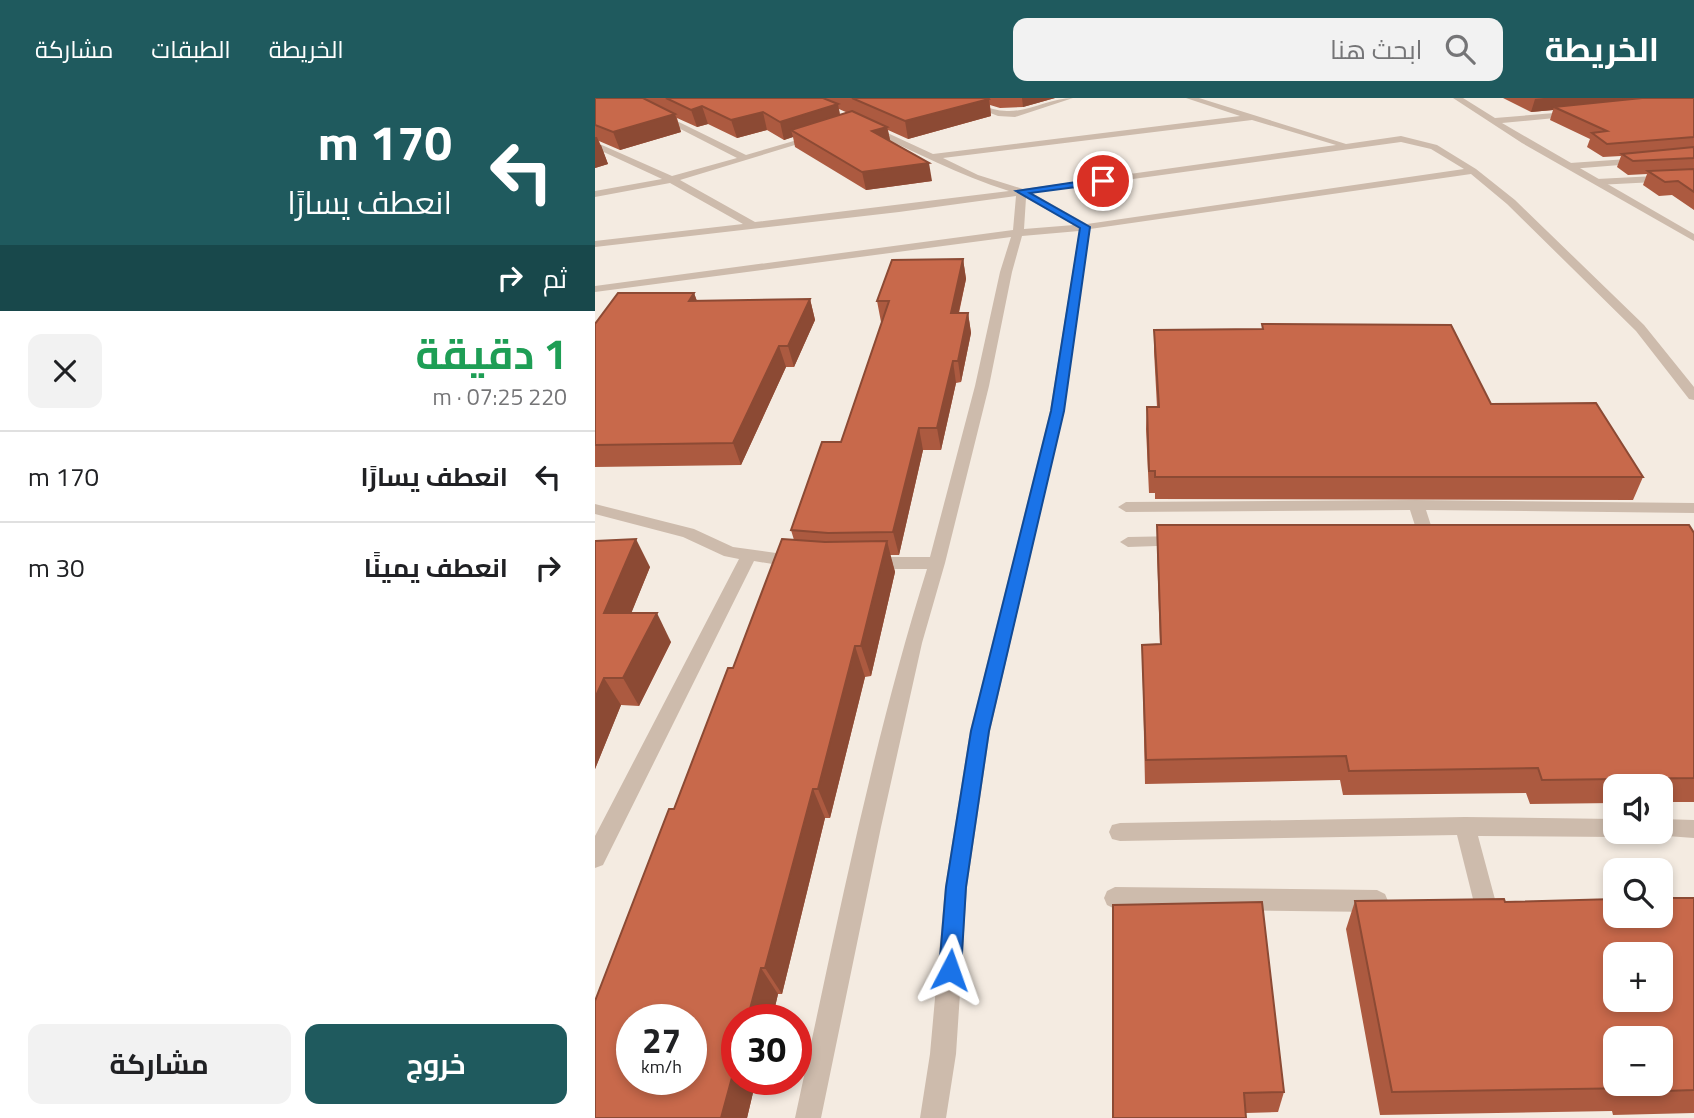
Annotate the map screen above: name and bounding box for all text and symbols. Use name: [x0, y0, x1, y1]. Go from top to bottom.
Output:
search box: [1013, 18, 1503, 81]
text: الخريطة: [1545, 24, 1659, 74]
text: ابحث هنا: [1330, 30, 1423, 69]
icon: search: [1441, 30, 1479, 68]
text: مشاركة: [35, 31, 113, 67]
text: الطبقات: [151, 31, 231, 67]
text: الخريطة: [269, 31, 344, 67]
text: 170 m: [318, 104, 452, 179]
icon: left: [476, 126, 567, 217]
pin: [1073, 151, 1133, 211]
icon: arrive: [1084, 162, 1122, 200]
text: انعطف يسارًا: [287, 178, 452, 226]
icon: right: [491, 259, 529, 297]
text: ثم: [543, 259, 567, 298]
text: 1 دقيقة: [415, 321, 567, 385]
button: close: [28, 334, 102, 408]
text: 220 m · 07:25: [432, 379, 567, 414]
text: 170 m: [28, 457, 99, 496]
text: انعطف يسارًا: [360, 457, 508, 496]
icon: left: [529, 458, 567, 496]
text: 30 m: [28, 548, 85, 587]
text: انعطف يمينًا: [364, 548, 508, 587]
icon: right: [529, 549, 567, 587]
map controls: [1603, 774, 1673, 1096]
button: sound: [1603, 774, 1673, 844]
button: search: [1603, 858, 1673, 928]
position arrow: [913, 933, 987, 1007]
button: +: [1603, 942, 1673, 1012]
speed limit sign: 30: [721, 1004, 812, 1095]
text: 27: [642, 1013, 681, 1067]
button: مشاركة: [28, 1024, 291, 1104]
button: خروج: [305, 1024, 567, 1104]
button: −: [1603, 1026, 1673, 1096]
text: km/h: [641, 1053, 682, 1080]

